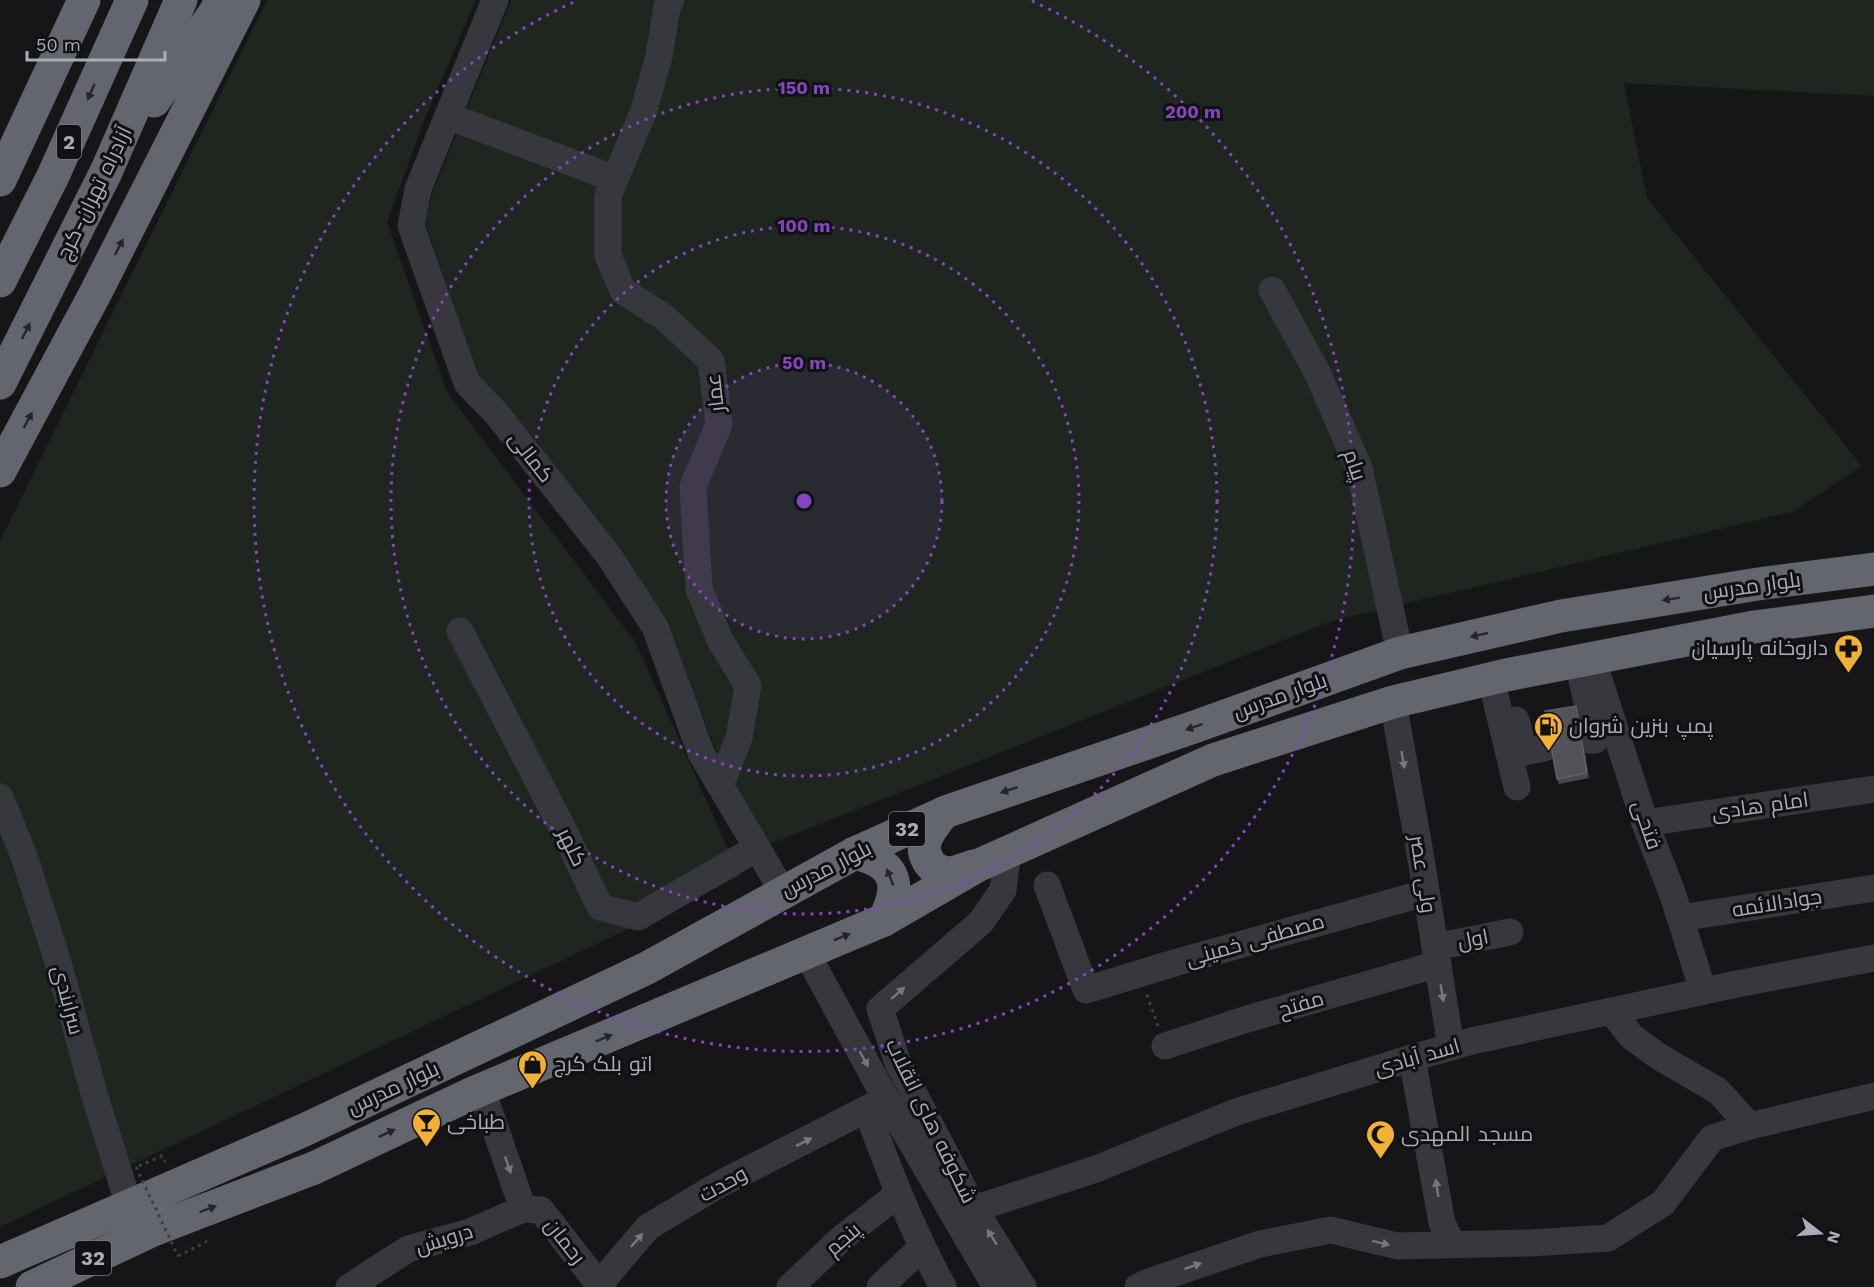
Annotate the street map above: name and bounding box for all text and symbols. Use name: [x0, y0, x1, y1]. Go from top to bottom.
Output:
scale bar: [27, 24, 165, 62]
text: 50 m: [36, 34, 81, 55]
text: 150 m: [778, 77, 830, 98]
one-way arrow: [86, 83, 96, 101]
text: 200 m: [1165, 101, 1221, 122]
street label: آزادراه تهران-کرج: [50, 122, 139, 264]
road number: 2: [57, 125, 81, 159]
text: 100 m: [777, 215, 831, 236]
one-way arrow: [114, 239, 124, 256]
one-way arrow: [22, 322, 31, 339]
text: 50 m: [782, 352, 826, 373]
street label: عمار: [700, 373, 729, 415]
one-way arrow: [23, 411, 33, 428]
street label: کمالی: [503, 426, 559, 488]
street label: پیام: [1337, 446, 1372, 485]
centre of rings: [794, 491, 814, 511]
street label: بلوار مدرس: [1702, 566, 1802, 606]
one-way arrow: [1661, 594, 1680, 603]
one-way arrow: [1469, 631, 1488, 640]
pharmacy icon: داروخانه پارسیان: [1833, 632, 1865, 674]
place label: داروخانه پارسیان: [1691, 635, 1828, 662]
street label: بلوار مدرس: [1229, 667, 1331, 725]
fuel station icon: پمپ بنزین شروان: [1532, 710, 1564, 752]
place label: پمپ بنزین شروان: [1569, 713, 1713, 740]
one-way arrow: [1185, 722, 1203, 732]
one-way arrow: [1399, 750, 1408, 769]
one-way arrow: [1000, 786, 1018, 795]
street label: امام هادی: [1710, 786, 1810, 827]
street label: فتحی: [1627, 797, 1667, 853]
road number: 32: [889, 812, 925, 846]
street label: کلهر: [551, 823, 592, 871]
street label: ولی عصر: [1404, 832, 1442, 915]
street label: بلوار مدرس: [776, 835, 876, 903]
one-way arrow: [884, 868, 894, 886]
street label: جوادالائمه: [1730, 883, 1824, 922]
street label: مصطفی خمینی: [1183, 908, 1327, 972]
street label: اول: [1455, 923, 1491, 955]
one-way arrow: [833, 932, 851, 942]
street label: سرابندی: [46, 962, 90, 1038]
one-way arrow: [1438, 984, 1447, 1003]
street label: مفتح: [1275, 985, 1327, 1024]
one-way arrow: [890, 987, 905, 1000]
street label: اسد آبادی: [1371, 1032, 1463, 1082]
one-way arrow: [596, 1033, 614, 1043]
street label: شکوفه های انقلاب: [880, 1035, 982, 1207]
shop icon: اتو بلک کرج: [517, 1048, 549, 1090]
one-way arrow: [859, 1050, 869, 1067]
place label: اتو بلک کرج: [554, 1051, 653, 1078]
street label: بلوار مدرس: [343, 1055, 443, 1121]
bar icon: طباخی: [410, 1106, 442, 1148]
place label: طباخی: [447, 1109, 505, 1135]
mosque icon: مسجد المهدی: [1364, 1118, 1396, 1160]
place label: مسجد المهدی: [1401, 1121, 1533, 1147]
one-way arrow: [379, 1129, 396, 1138]
one-way arrow: [796, 1137, 813, 1147]
one-way arrow: [503, 1156, 513, 1174]
street label: وحدت: [694, 1160, 751, 1207]
one-way arrow: [1432, 1179, 1441, 1198]
north arrow: [1790, 1203, 1850, 1263]
one-way arrow: [199, 1204, 217, 1213]
street label: رحمان: [539, 1213, 591, 1269]
street label: پنجم: [820, 1216, 867, 1262]
street label: درویش: [412, 1218, 476, 1260]
one-way arrow: [987, 1229, 998, 1246]
text: N: [1823, 1229, 1845, 1246]
one-way arrow: [630, 1233, 643, 1248]
one-way arrow: [1372, 1238, 1390, 1248]
road number: 32: [75, 1241, 111, 1275]
one-way arrow: [1184, 1261, 1202, 1271]

